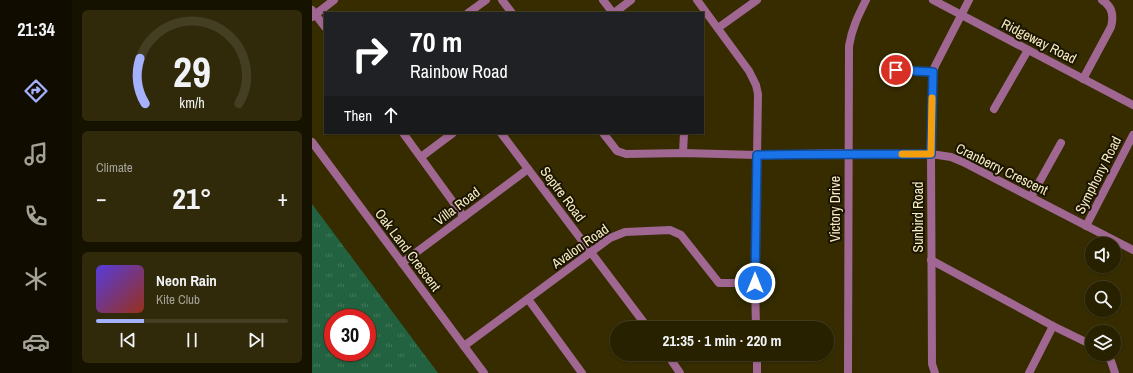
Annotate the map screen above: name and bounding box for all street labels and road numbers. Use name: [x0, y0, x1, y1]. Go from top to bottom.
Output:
street label: Ridgeway Road: [999, 14, 1079, 68]
street label: Symphony Road: [1071, 133, 1125, 217]
street label: Cranberry Crescent: [953, 139, 1051, 199]
street label: Septre Road: [536, 163, 590, 225]
street label: Victory Drive: [826, 176, 844, 242]
street label: Sunbird Road: [909, 182, 927, 252]
street label: Villa Road: [431, 183, 483, 229]
street label: Oak Land Crescent: [371, 205, 445, 295]
street label: Avalon Road: [547, 220, 612, 273]

